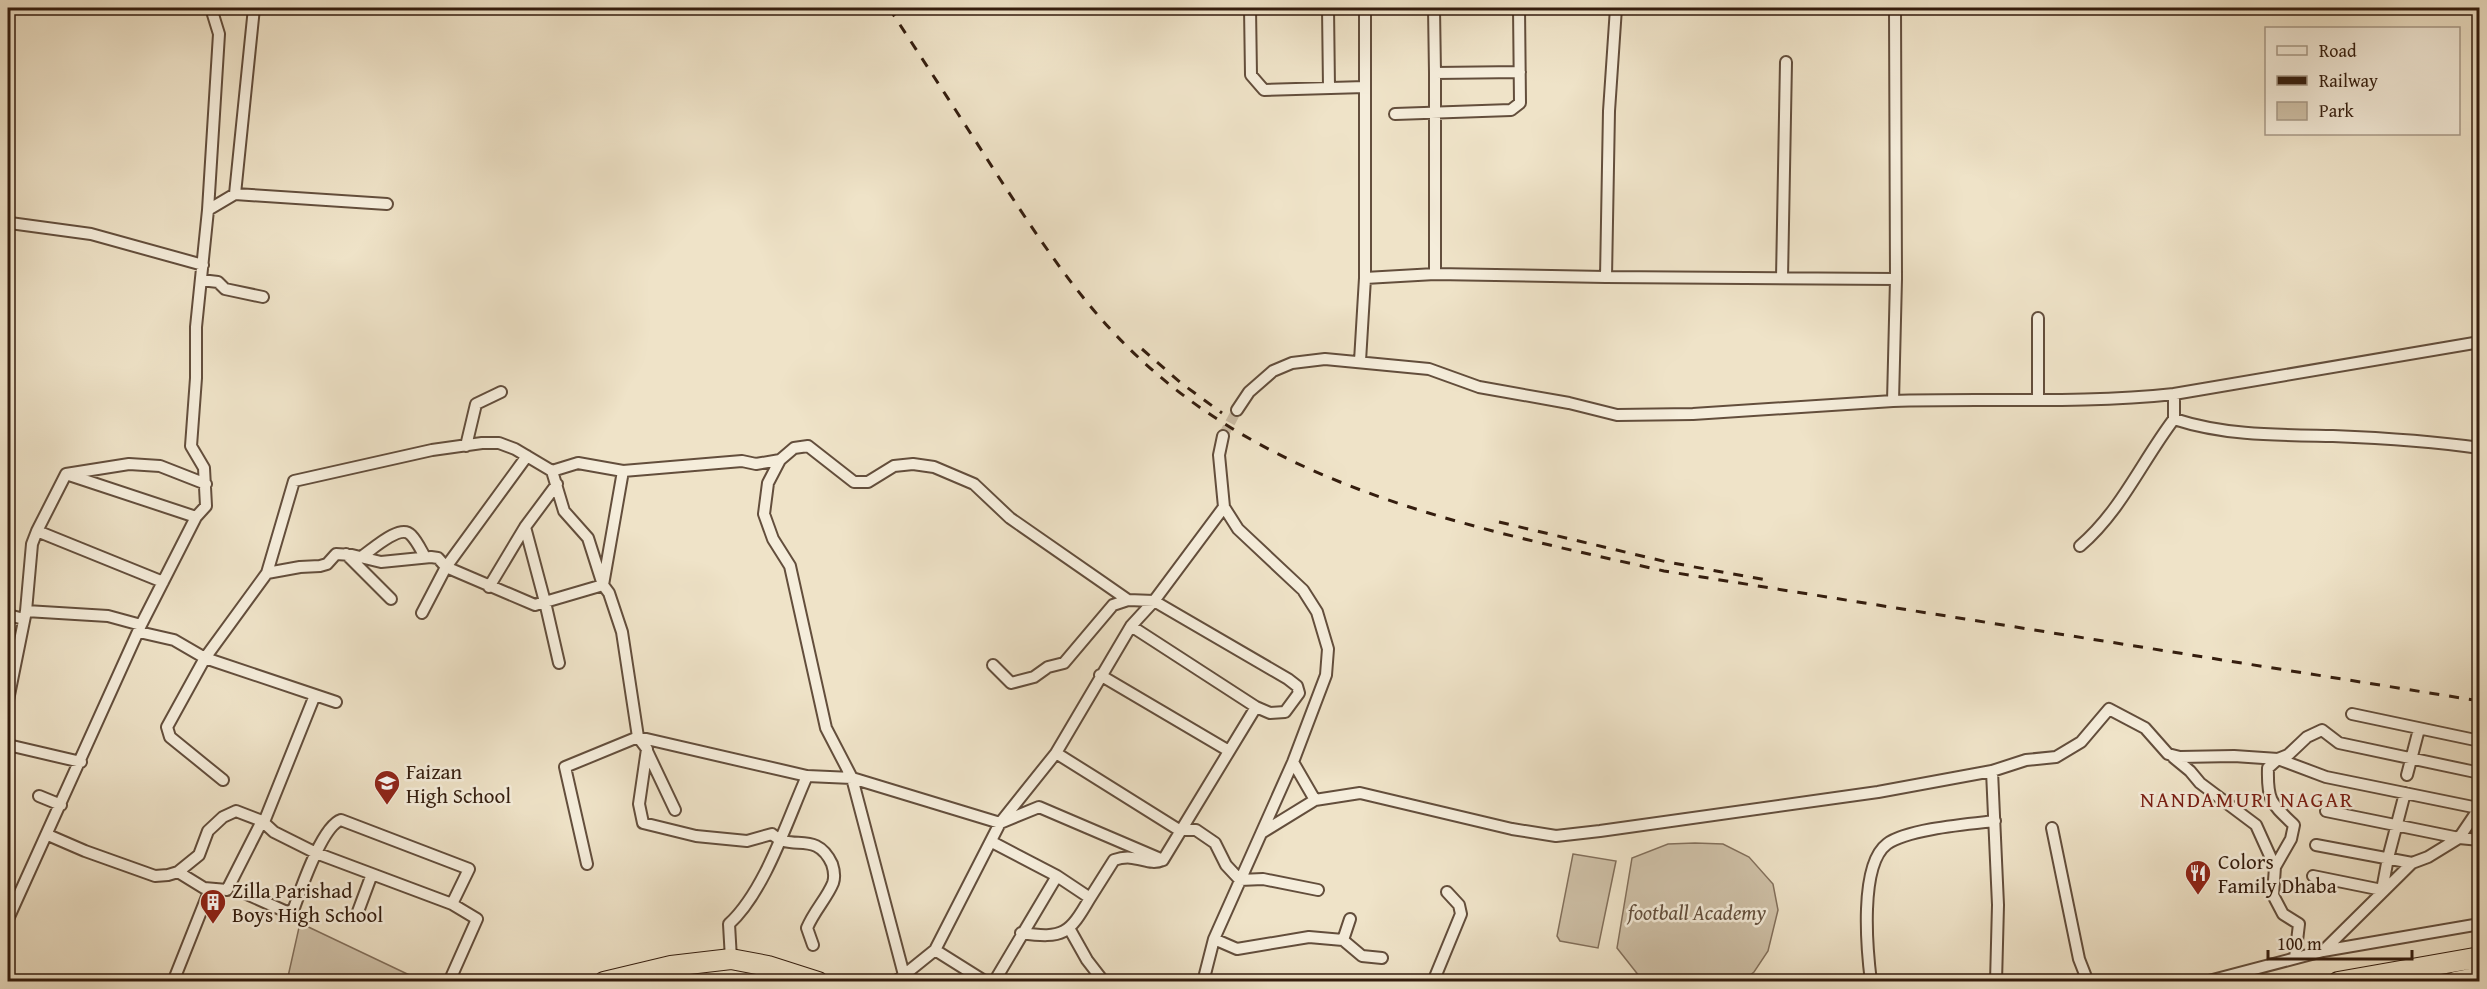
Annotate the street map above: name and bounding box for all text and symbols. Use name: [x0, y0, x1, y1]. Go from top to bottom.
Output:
legend: [2265, 27, 2460, 135]
text: Road: [2319, 37, 2357, 64]
text: Railway: [2319, 67, 2378, 94]
text: Park: [2319, 97, 2355, 124]
place label: Faizan High School: [406, 756, 511, 811]
school or university icon: Faizan High School: [372, 768, 402, 806]
district label: NANDAMURI NAGAR: [2140, 783, 2354, 815]
place label: Colors Family Dhaba: [2218, 846, 2337, 901]
restaurant icon: Colors Family Dhaba: [2183, 858, 2213, 896]
place label: Zilla Parishad Boys High School: [232, 875, 383, 930]
building icon: Zilla Parishad Boys High School: [198, 887, 228, 925]
park label: football Academy: [1626, 897, 1766, 928]
scale bar: [2268, 923, 2412, 961]
text: 100 m: [2277, 930, 2322, 957]

